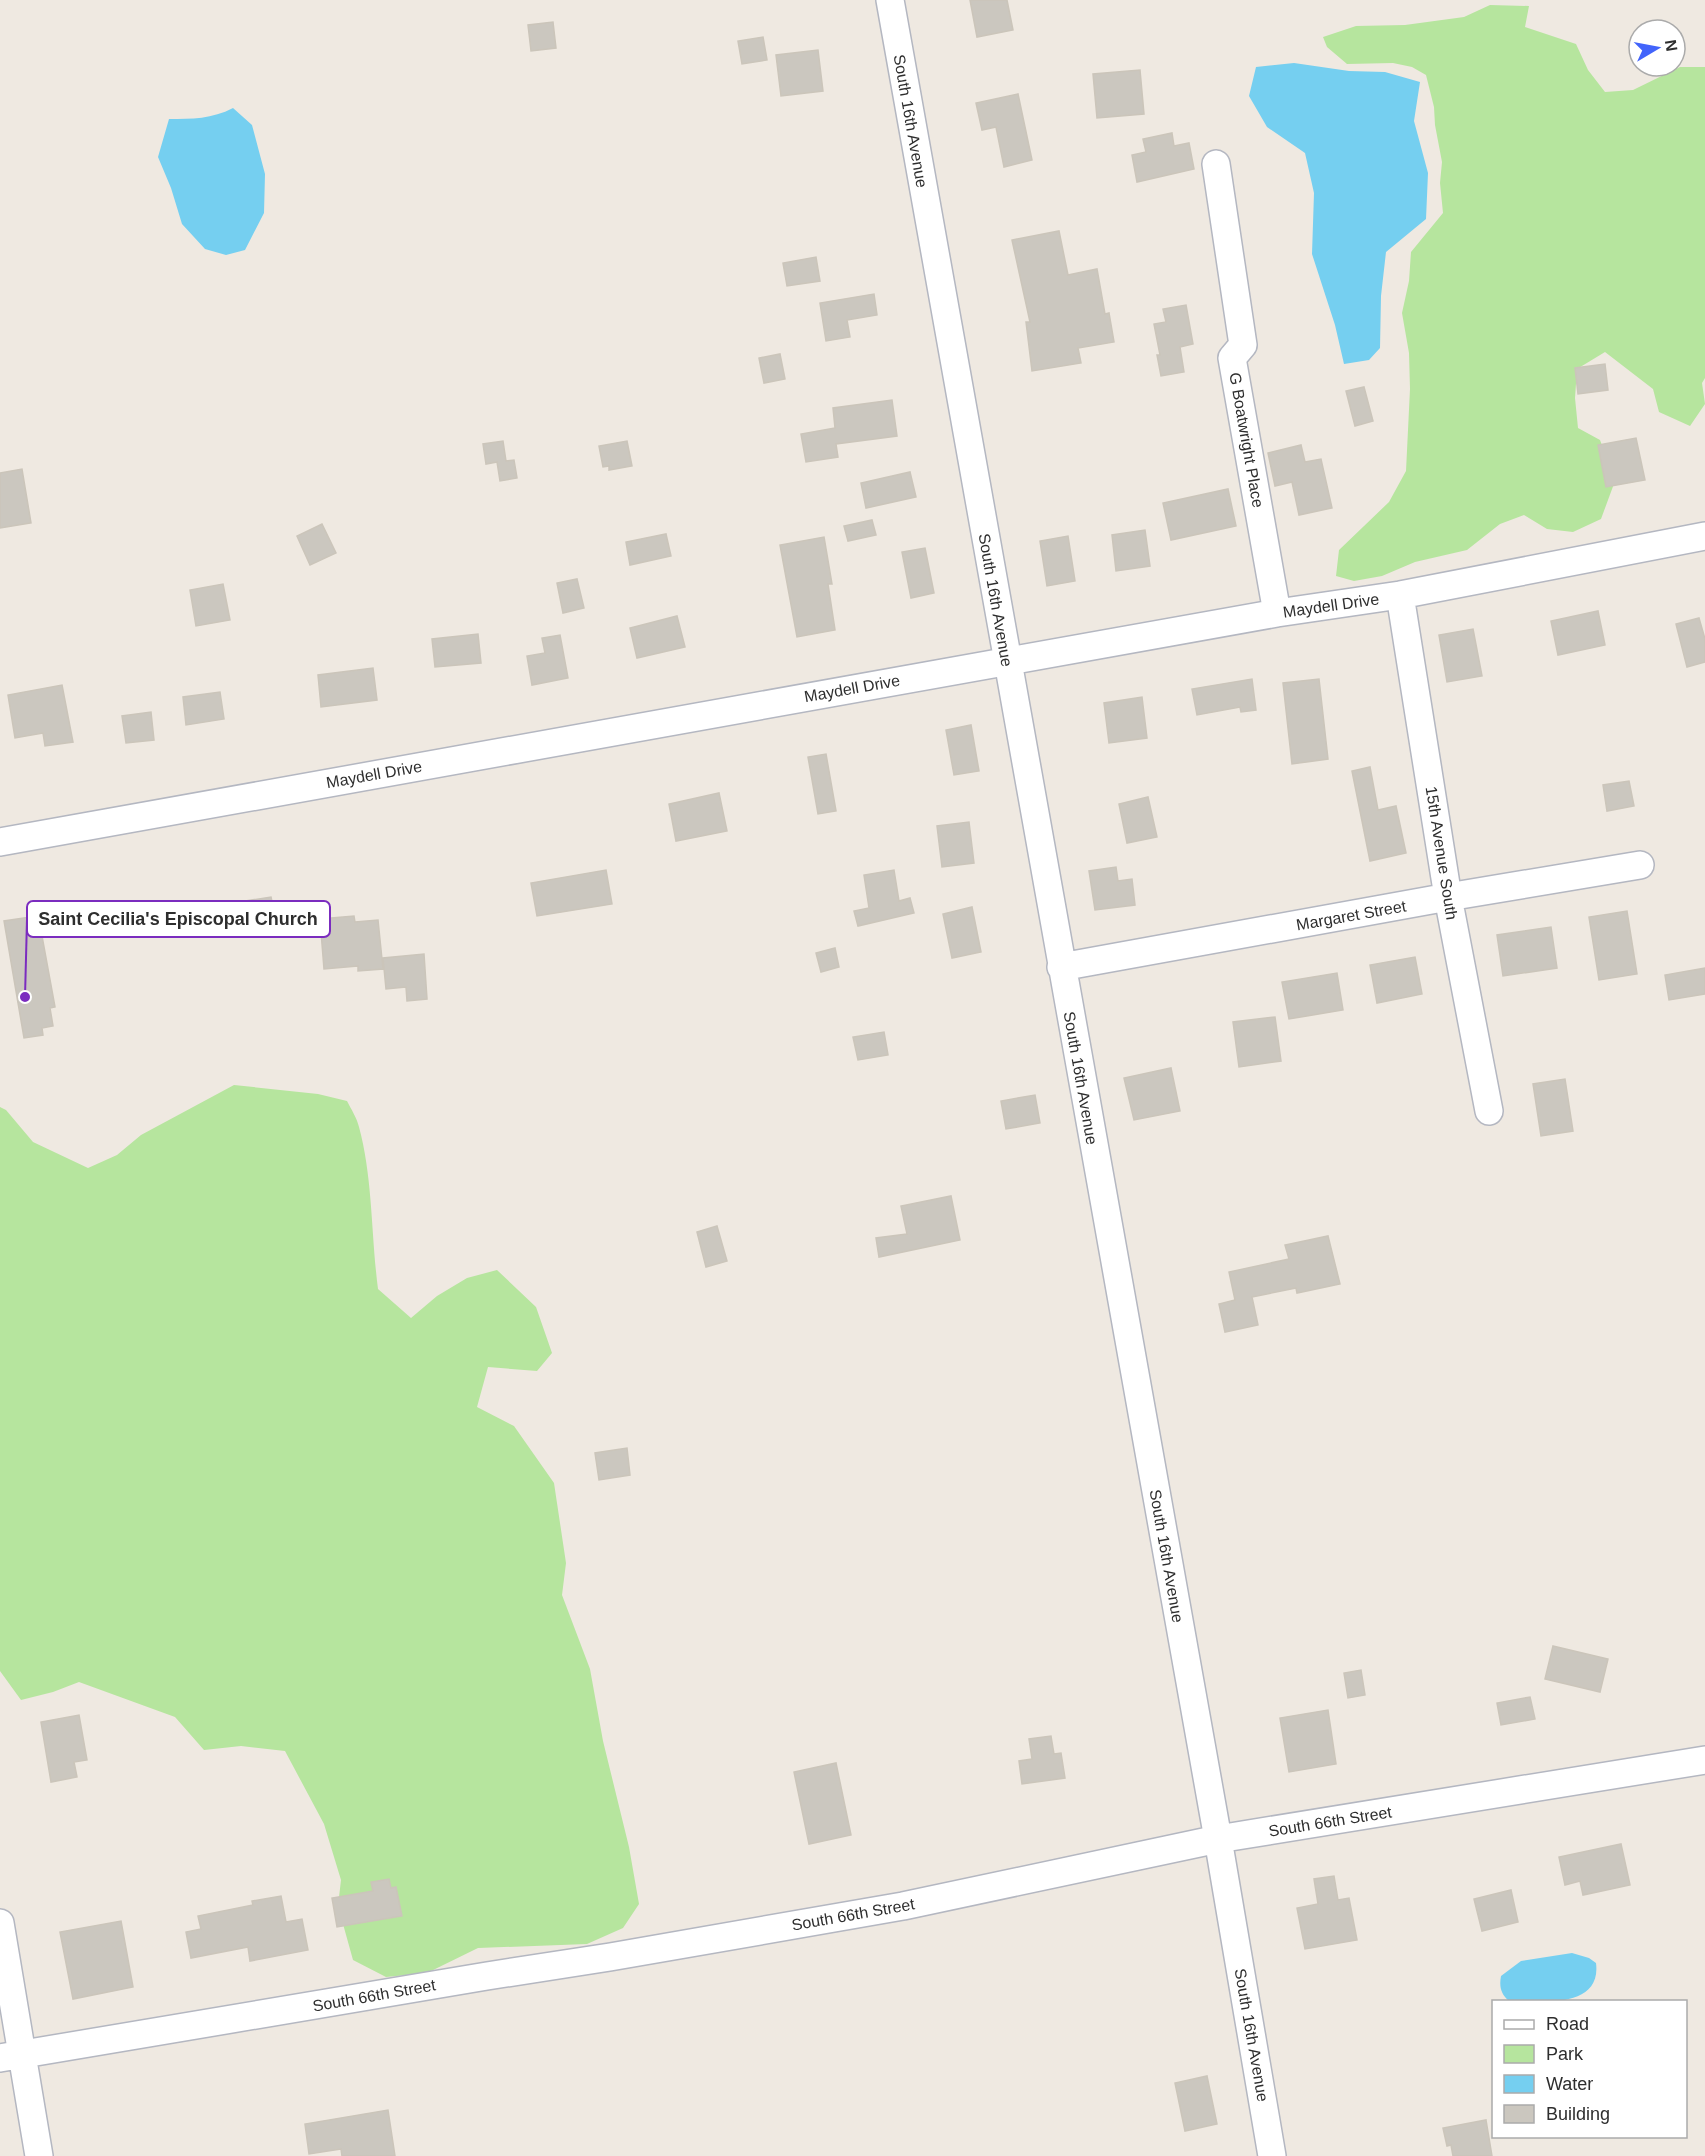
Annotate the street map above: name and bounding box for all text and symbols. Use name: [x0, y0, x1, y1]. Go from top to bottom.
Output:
north arrow: [1627, 18, 1687, 78]
text: N: [1662, 38, 1681, 53]
street label: South 16th Avenue: [890, 53, 931, 189]
street label: G Boatwright Place: [1226, 371, 1267, 509]
street label: South 16th Avenue: [975, 532, 1016, 668]
street label: Maydell Drive: [1282, 590, 1380, 621]
street label: Maydell Drive: [803, 672, 901, 705]
street label: Maydell Drive: [325, 758, 423, 791]
street label: 15th Avenue South: [1423, 785, 1460, 921]
street label: Margaret Street: [1295, 897, 1408, 934]
callout: Saint Cecilia's Episcopal Church: [27, 901, 330, 937]
text: Saint Cecilia's Episcopal Church: [38, 909, 318, 929]
street label: South 16th Avenue: [1060, 1010, 1101, 1146]
street label: South 16th Avenue: [1146, 1488, 1187, 1624]
street label: South 66th Street: [1267, 1803, 1393, 1840]
street label: South 66th Street: [790, 1895, 916, 1934]
street label: South 16th Avenue: [1231, 1967, 1272, 2103]
street label: South 66th Street: [311, 1976, 437, 2015]
legend: [1492, 2000, 1687, 2138]
text: Road: [1546, 2014, 1589, 2034]
text: Park: [1546, 2044, 1584, 2064]
text: Water: [1546, 2074, 1593, 2094]
text: Building: [1546, 2104, 1610, 2124]

